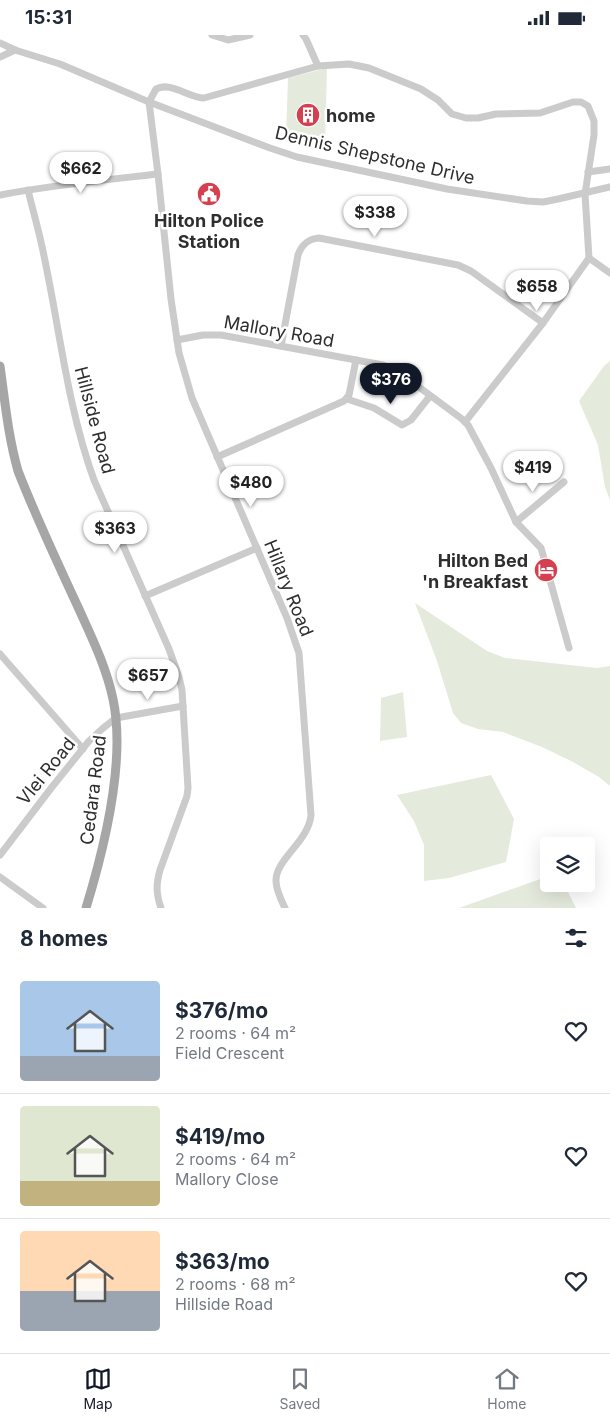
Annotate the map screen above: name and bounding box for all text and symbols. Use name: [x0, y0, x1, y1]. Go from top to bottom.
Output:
text: 15:31: [25, 6, 72, 29]
building icon: home: [295, 102, 321, 128]
place label: home: [326, 105, 376, 126]
street label: Dennis Shepstone Drive: [273, 122, 477, 188]
pin: $662: [51, 151, 111, 194]
text: $662: [60, 158, 102, 178]
public building icon: Hilton Police Station: [196, 181, 222, 207]
pin: $338: [345, 195, 405, 238]
text: $338: [354, 202, 396, 222]
place label: Hilton Police Station: [154, 210, 264, 252]
pin: $658: [507, 269, 567, 312]
text: $658: [516, 276, 558, 296]
street label: Mallory Road: [222, 311, 336, 351]
pin: $376: [361, 363, 421, 405]
street label: Hillside Road: [71, 364, 119, 476]
text: $376: [371, 369, 411, 389]
pin: $419: [503, 451, 563, 493]
text: $419: [514, 457, 552, 477]
pin: $480: [221, 465, 281, 508]
text: $480: [230, 472, 272, 492]
pin: $363: [85, 511, 145, 554]
text: $363: [94, 518, 136, 538]
street label: Hillary Road: [260, 537, 318, 639]
place label: Hilton Bed 'n Breakfast: [422, 550, 528, 592]
hotel icon: Hilton Bed 'n Breakfast: [533, 557, 559, 583]
pin: $657: [118, 659, 178, 701]
text: $657: [128, 665, 168, 685]
street label: Vlei Road: [13, 733, 79, 809]
street label: Cedara Road: [76, 734, 110, 846]
map controls: [540, 837, 595, 892]
button: layers: [540, 837, 595, 892]
icon: filters: [562, 924, 590, 952]
text: 8 homes: [20, 926, 108, 951]
text: $376/mo: [175, 998, 268, 1023]
icon: home: [60, 1001, 120, 1061]
icon: heart: [562, 1017, 590, 1045]
text: 2 rooms · 64 m²: [175, 1023, 296, 1043]
text: Field Crescent: [175, 1043, 284, 1063]
text: $419/mo: [175, 1124, 265, 1149]
icon: home: [60, 1126, 120, 1186]
icon: heart: [562, 1142, 590, 1170]
text: 2 rooms · 64 m²: [175, 1149, 296, 1169]
text: Mallory Close: [175, 1169, 278, 1189]
text: $363/mo: [175, 1249, 270, 1274]
icon: home: [60, 1251, 120, 1311]
icon: heart: [562, 1267, 590, 1295]
text: 2 rooms · 68 m²: [175, 1274, 296, 1294]
text: Hillside Road: [175, 1294, 273, 1314]
tab: Map: [83, 1365, 113, 1412]
tab: Saved: [279, 1365, 320, 1412]
tab: Home: [487, 1365, 527, 1412]

